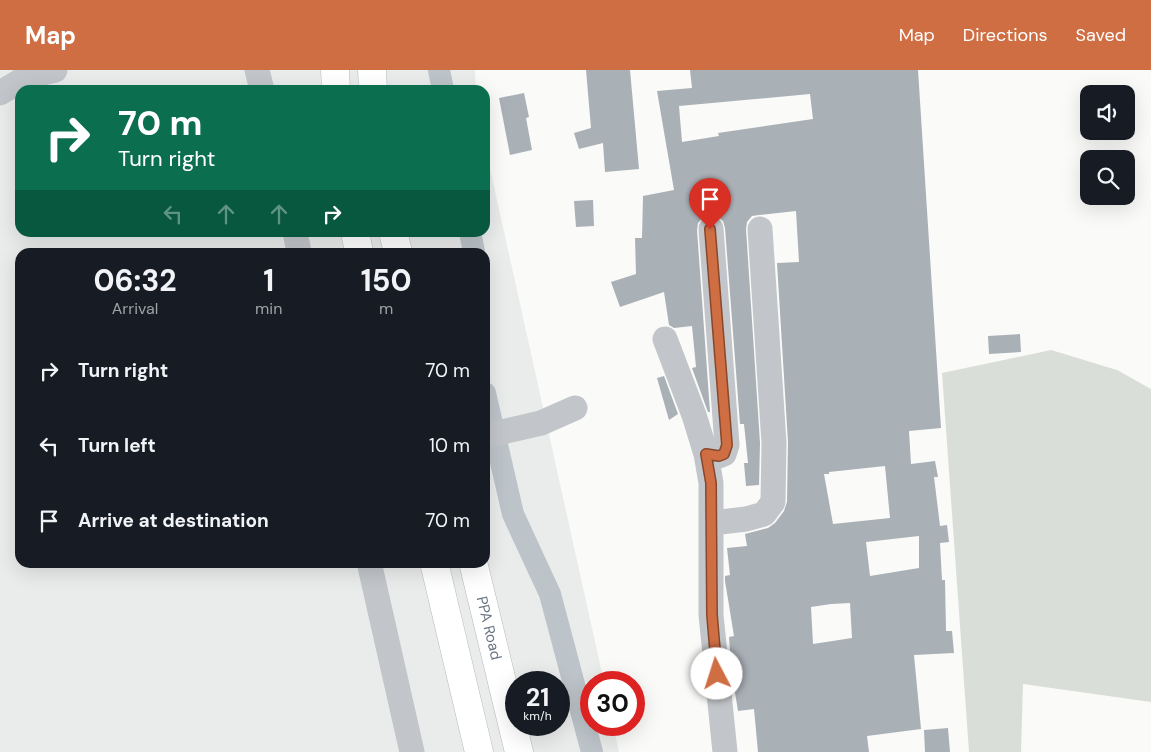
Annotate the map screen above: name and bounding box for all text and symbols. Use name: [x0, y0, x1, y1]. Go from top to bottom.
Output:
text: Map: [25, 20, 76, 51]
text: Map: [899, 23, 935, 47]
text: Directions: [963, 23, 1048, 47]
text: Saved: [1076, 23, 1126, 47]
map controls: [1080, 85, 1135, 205]
button: sound: [1080, 85, 1135, 140]
text: 70 m: [118, 100, 202, 146]
icon: right: [35, 105, 100, 170]
text: Turn right: [118, 144, 215, 173]
button: search: [1080, 150, 1135, 205]
pin: [689, 178, 731, 229]
icon: arrive: [696, 185, 724, 213]
icon: left: [159, 200, 187, 228]
icon: ahead: [212, 200, 240, 228]
icon: ahead: [265, 200, 293, 228]
icon: right: [318, 200, 346, 228]
text: 06:32: [93, 261, 177, 300]
text: 1: [263, 261, 274, 300]
text: 150: [361, 261, 412, 300]
text: Arrival: [112, 298, 158, 319]
text: min: [255, 298, 282, 319]
text: m: [379, 298, 393, 319]
icon: right: [35, 357, 63, 385]
text: Turn right: [78, 358, 168, 383]
text: 70 m: [425, 358, 470, 383]
icon: left: [35, 432, 63, 460]
text: Turn left: [78, 433, 156, 458]
text: 10 m: [429, 433, 470, 458]
icon: arrive: [35, 507, 63, 535]
text: Arrive at destination: [78, 508, 269, 533]
text: 70 m: [425, 508, 470, 533]
street label: PPA Road: [472, 594, 506, 662]
position arrow: [690, 647, 742, 699]
speed limit sign: 30: [580, 671, 645, 736]
text: 21: [526, 681, 549, 714]
text: km/h: [523, 708, 552, 724]

